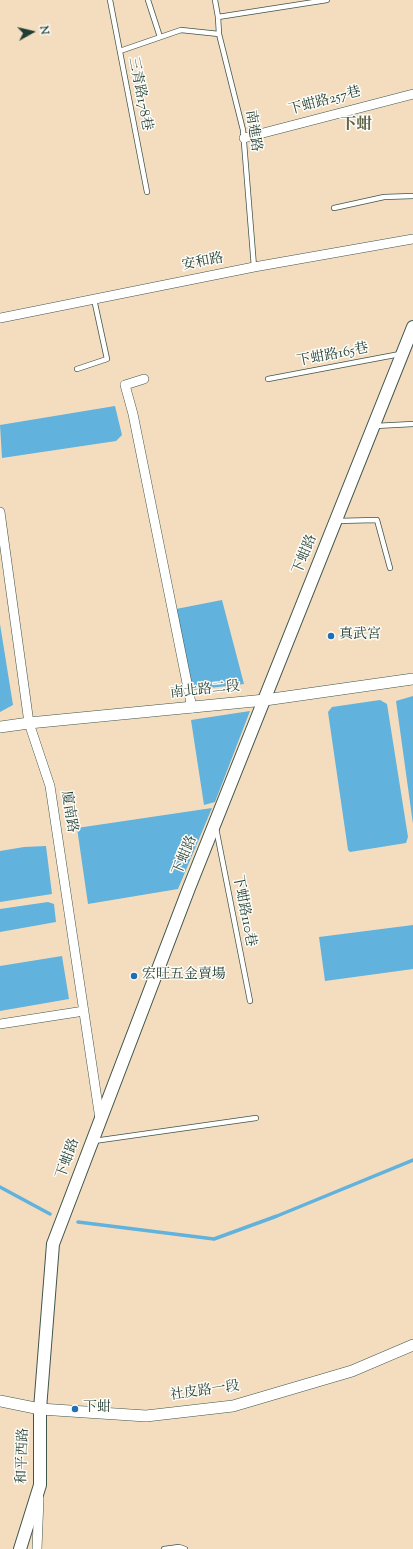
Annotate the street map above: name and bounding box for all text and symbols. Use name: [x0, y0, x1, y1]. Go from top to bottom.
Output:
north arrow: [12, 12, 52, 52]
text: N: [35, 25, 52, 36]
street label: 三青路178巷: [124, 56, 154, 132]
street label: 下蚶路257巷: [287, 84, 363, 120]
street label: 南進路: [240, 109, 264, 153]
district label: 下蚶: [340, 116, 372, 136]
street label: 安和路: [181, 251, 225, 275]
street label: 下蚶路165巷: [296, 341, 370, 371]
street label: 下蚶路: [290, 532, 322, 578]
place label: 真武宮: [339, 628, 381, 644]
marker: 真武宮: [326, 631, 336, 641]
street label: 南北路二段: [169, 679, 241, 703]
street label: 廈南路: [56, 790, 80, 834]
street label: 下蚶路: [170, 833, 202, 879]
street label: 下蚶路110巷: [228, 874, 258, 948]
place label: 宏旺五金賣場: [142, 968, 226, 984]
marker: 宏旺五金賣場: [129, 971, 139, 981]
street label: 下蚶路: [54, 1136, 84, 1182]
street label: 社皮路一段: [169, 1379, 241, 1405]
place label: 下蚶: [83, 1401, 111, 1417]
marker: 下蚶: [70, 1404, 80, 1414]
street label: 和平西路: [15, 1428, 33, 1484]

